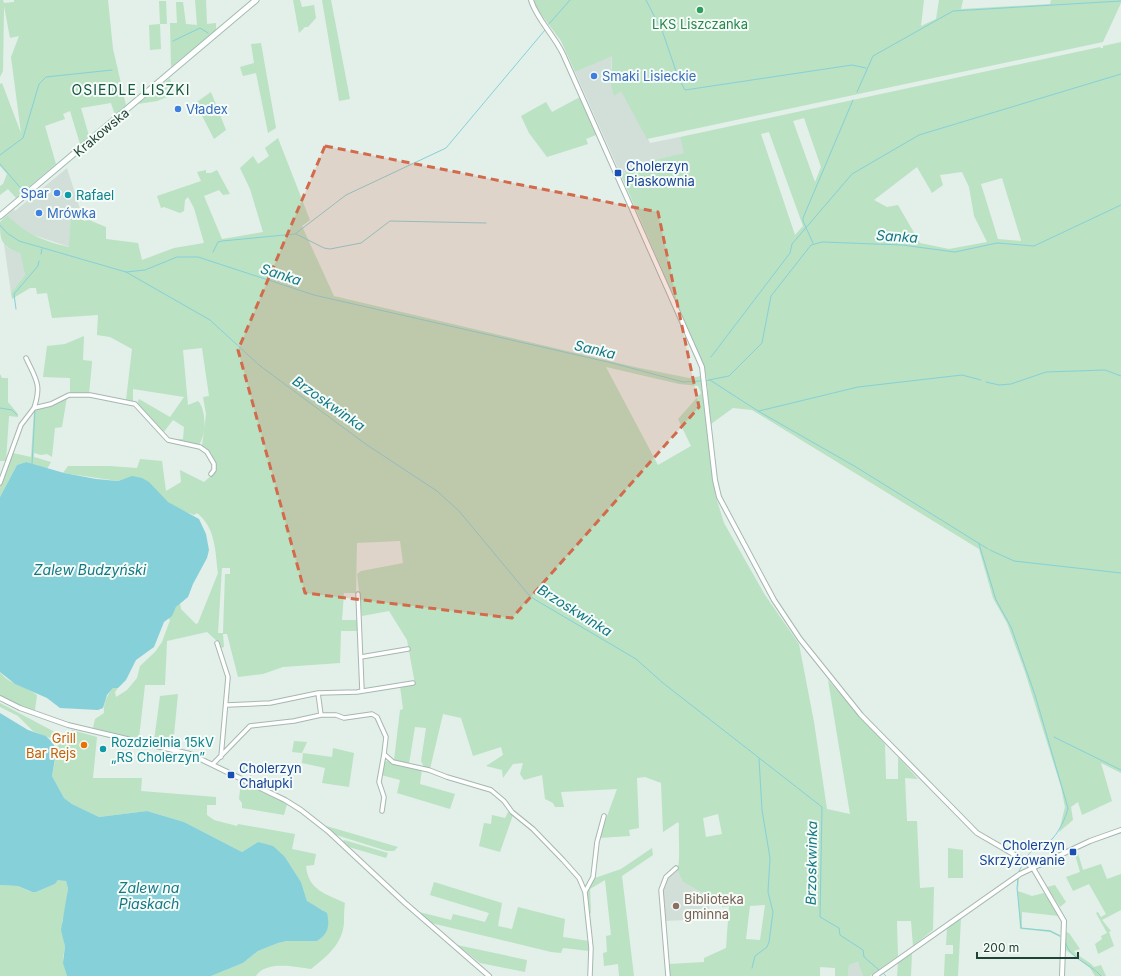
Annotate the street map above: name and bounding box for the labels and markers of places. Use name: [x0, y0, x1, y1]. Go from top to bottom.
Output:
marker: LKS Liszczanka: [695, 5, 705, 15]
place label: LKS Liszczanka: [652, 16, 748, 32]
place label: Smaki Lisieckie: [602, 68, 696, 84]
marker: Smaki Lisieckie: [589, 71, 599, 81]
place label: Vładex: [186, 101, 228, 117]
marker: Vładex: [173, 104, 183, 114]
place label: Cholerzyn Piaskownia: [626, 158, 695, 189]
marker: Cholerzyn Piaskownia: [613, 168, 623, 178]
place label: Spar: [20, 185, 49, 201]
place label: Rafael: [76, 187, 114, 203]
marker: Spar: [52, 188, 62, 198]
marker: Rafael: [63, 190, 73, 200]
place label: Mrówka: [47, 205, 96, 221]
marker: Mrówka: [34, 208, 44, 218]
place label: Grill Bar Rejs: [26, 730, 76, 761]
place label: Rozdzielnia 15kV „RS Cholerzyn”: [111, 734, 214, 765]
marker: Grill Bar Rejs: [79, 740, 89, 750]
marker: Rozdzielnia 15kV „RS Cholerzyn”: [98, 744, 108, 754]
place label: Cholerzyn Chałupki: [239, 760, 302, 791]
marker: Cholerzyn Chałupki: [226, 770, 236, 780]
place label: Cholerzyn Skrzyżowanie: [979, 837, 1065, 868]
marker: Cholerzyn Skrzyżowanie: [1068, 847, 1078, 857]
place label: Biblioteka gminna: [684, 891, 744, 922]
marker: Biblioteka gminna: [671, 901, 681, 911]

